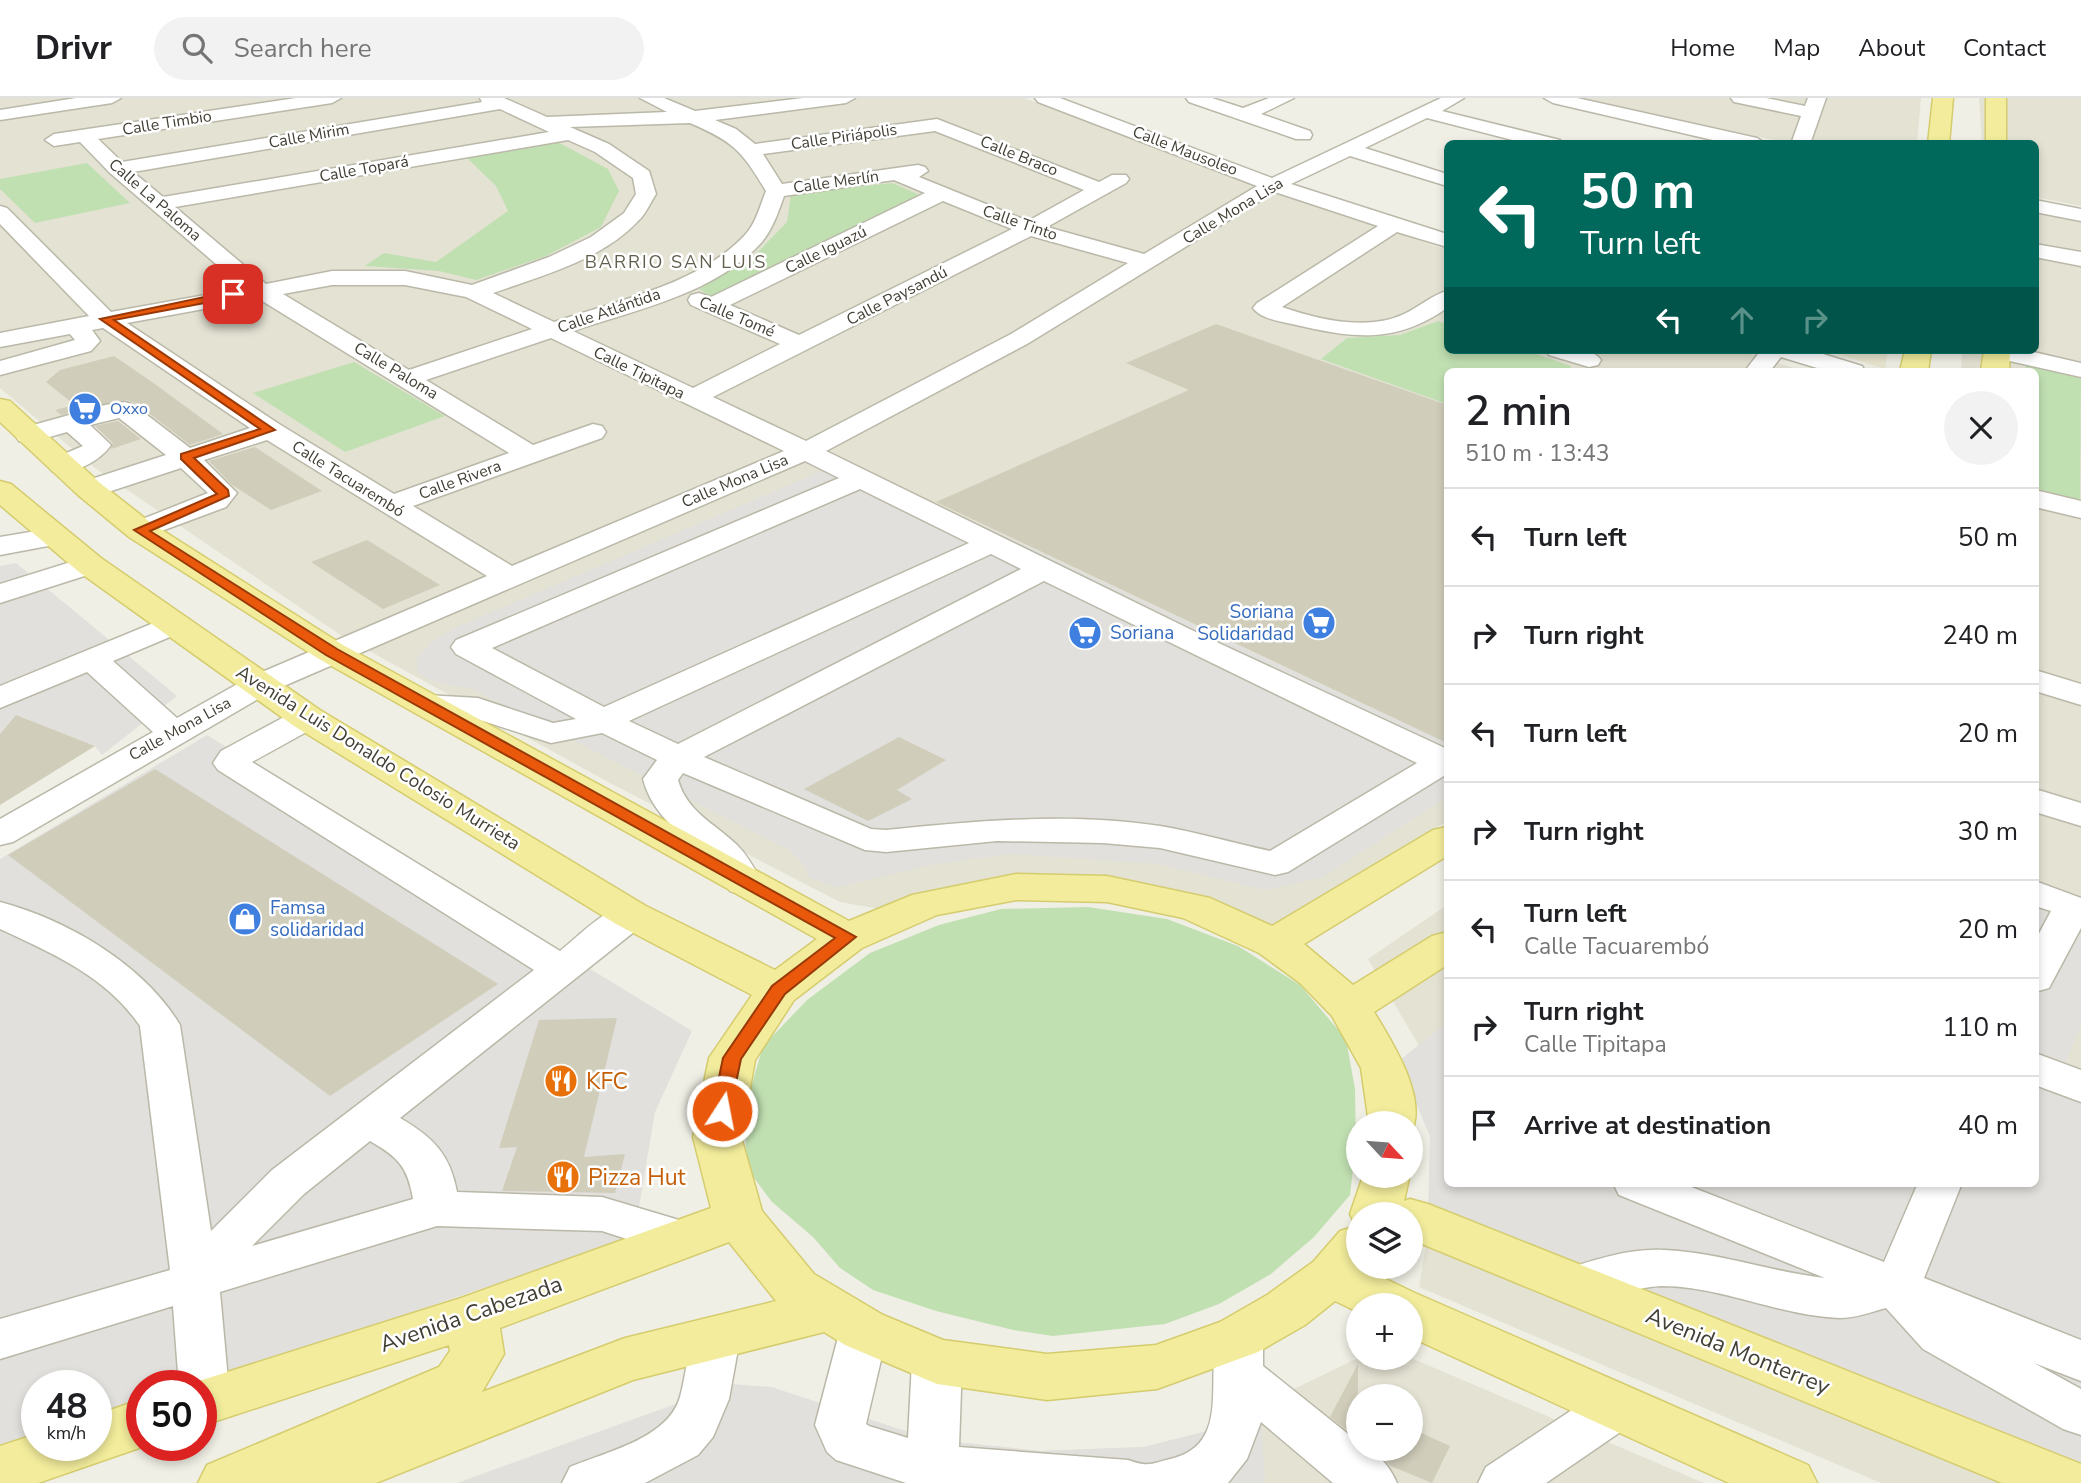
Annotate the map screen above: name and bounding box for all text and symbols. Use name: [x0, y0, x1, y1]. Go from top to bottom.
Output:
search box: [154, 17, 644, 80]
text: Drivr: [35, 26, 112, 71]
icon: search: [178, 29, 216, 67]
text: Search here: [234, 31, 372, 66]
text: Home: [1670, 32, 1735, 64]
text: Map: [1773, 32, 1820, 64]
text: About: [1858, 32, 1925, 64]
text: Contact: [1963, 32, 2046, 64]
street label: Calle Timbio: [121, 105, 213, 141]
street label: Calle Mirim: [267, 118, 351, 154]
street label: Calle Piriápolis: [789, 119, 899, 155]
street label: Calle Mausoleo: [1129, 121, 1241, 181]
street label: Calle Braco: [977, 130, 1061, 182]
street label: Calle Topará: [318, 150, 410, 188]
street label: Calle La Paloma: [104, 154, 206, 246]
text: 50 m: [1580, 158, 1695, 225]
street label: Calle Merlín: [792, 165, 880, 199]
icon: left: [1465, 168, 1556, 259]
street label: Calle Mona Lisa: [1179, 172, 1287, 250]
street label: Calle Tinto: [980, 200, 1060, 246]
street label: Calle Iguazú: [781, 221, 871, 279]
text: Turn left: [1580, 222, 1700, 265]
district label: BARRIO SAN LUIS: [585, 250, 767, 274]
street label: Calle Paysandú: [843, 261, 951, 331]
pin: [203, 264, 263, 324]
icon: arrive: [214, 275, 252, 313]
street label: Calle Atlántida: [555, 283, 663, 339]
street label: Calle Tomé: [696, 291, 778, 343]
icon: left: [1650, 301, 1688, 339]
icon: ahead: [1723, 301, 1761, 339]
icon: right: [1796, 301, 1834, 339]
street label: Calle Paloma: [350, 337, 442, 405]
street label: Calle Tipitapa: [590, 341, 688, 405]
text: 2 min: [1465, 383, 1572, 440]
supermarket icon: Oxxo: [66, 390, 104, 428]
button: close: [1944, 391, 2018, 465]
place label: Oxxo: [110, 398, 148, 420]
street label: Calle Tacuarembó: [288, 436, 409, 523]
text: 510 m · 13:43: [1465, 438, 1610, 469]
street label: Calle Mona Lisa: [678, 449, 792, 513]
street label: Calle Rivera: [416, 455, 504, 505]
icon: left: [1465, 518, 1503, 556]
text: Turn left: [1524, 520, 1627, 555]
text: 50 m: [1958, 520, 2018, 555]
place label: Soriana Solidaridad: [1197, 599, 1294, 647]
supermarket icon: Soriana Solidaridad: [1300, 604, 1338, 642]
supermarket icon: Soriana: [1066, 614, 1104, 652]
icon: right: [1465, 616, 1503, 654]
text: Turn right: [1524, 618, 1643, 653]
text: 240 m: [1942, 618, 2018, 653]
place label: Soriana: [1110, 620, 1174, 646]
street label: Avenida Luis Donaldo Colosio Murrieta: [231, 659, 525, 857]
street label: Calle Mona Lisa: [125, 692, 235, 766]
icon: left: [1465, 714, 1503, 752]
text: Turn left: [1524, 716, 1627, 751]
text: 20 m: [1958, 716, 2018, 751]
icon: right: [1465, 812, 1503, 850]
text: Turn right: [1524, 814, 1643, 849]
text: 30 m: [1958, 814, 2018, 849]
place label: Famsa solidaridad: [270, 895, 364, 943]
text: Turn left: [1524, 896, 1627, 931]
shop icon: Famsa solidaridad: [226, 900, 264, 938]
icon: left: [1465, 910, 1503, 948]
text: 20 m: [1958, 912, 2018, 947]
text: Calle Tacuarembó: [1524, 931, 1709, 962]
text: Turn right: [1524, 994, 1643, 1029]
icon: right: [1465, 1008, 1503, 1046]
text: 110 m: [1942, 1010, 2018, 1045]
text: Calle Tipitapa: [1524, 1029, 1667, 1060]
restaurant icon: KFC: [542, 1062, 580, 1100]
place label: KFC: [586, 1066, 628, 1097]
position arrow: [685, 1074, 759, 1148]
icon: arrive: [1465, 1106, 1503, 1144]
text: Arrive at destination: [1524, 1108, 1771, 1143]
text: 40 m: [1958, 1108, 2018, 1143]
north arrow: [1346, 1111, 1423, 1188]
map controls: [1346, 1111, 1423, 1461]
restaurant icon: Pizza Hut: [544, 1158, 582, 1196]
place label: Pizza Hut: [588, 1162, 687, 1193]
button: layers: [1346, 1202, 1423, 1279]
street label: Avenida Cabezada: [376, 1268, 566, 1360]
button: +: [1346, 1293, 1423, 1370]
street label: Avenida Monterrey: [1641, 1300, 1835, 1402]
speed limit sign: 50: [126, 1370, 217, 1461]
text: 48: [45, 1383, 88, 1430]
button: −: [1346, 1384, 1423, 1461]
text: km/h: [47, 1421, 86, 1445]

